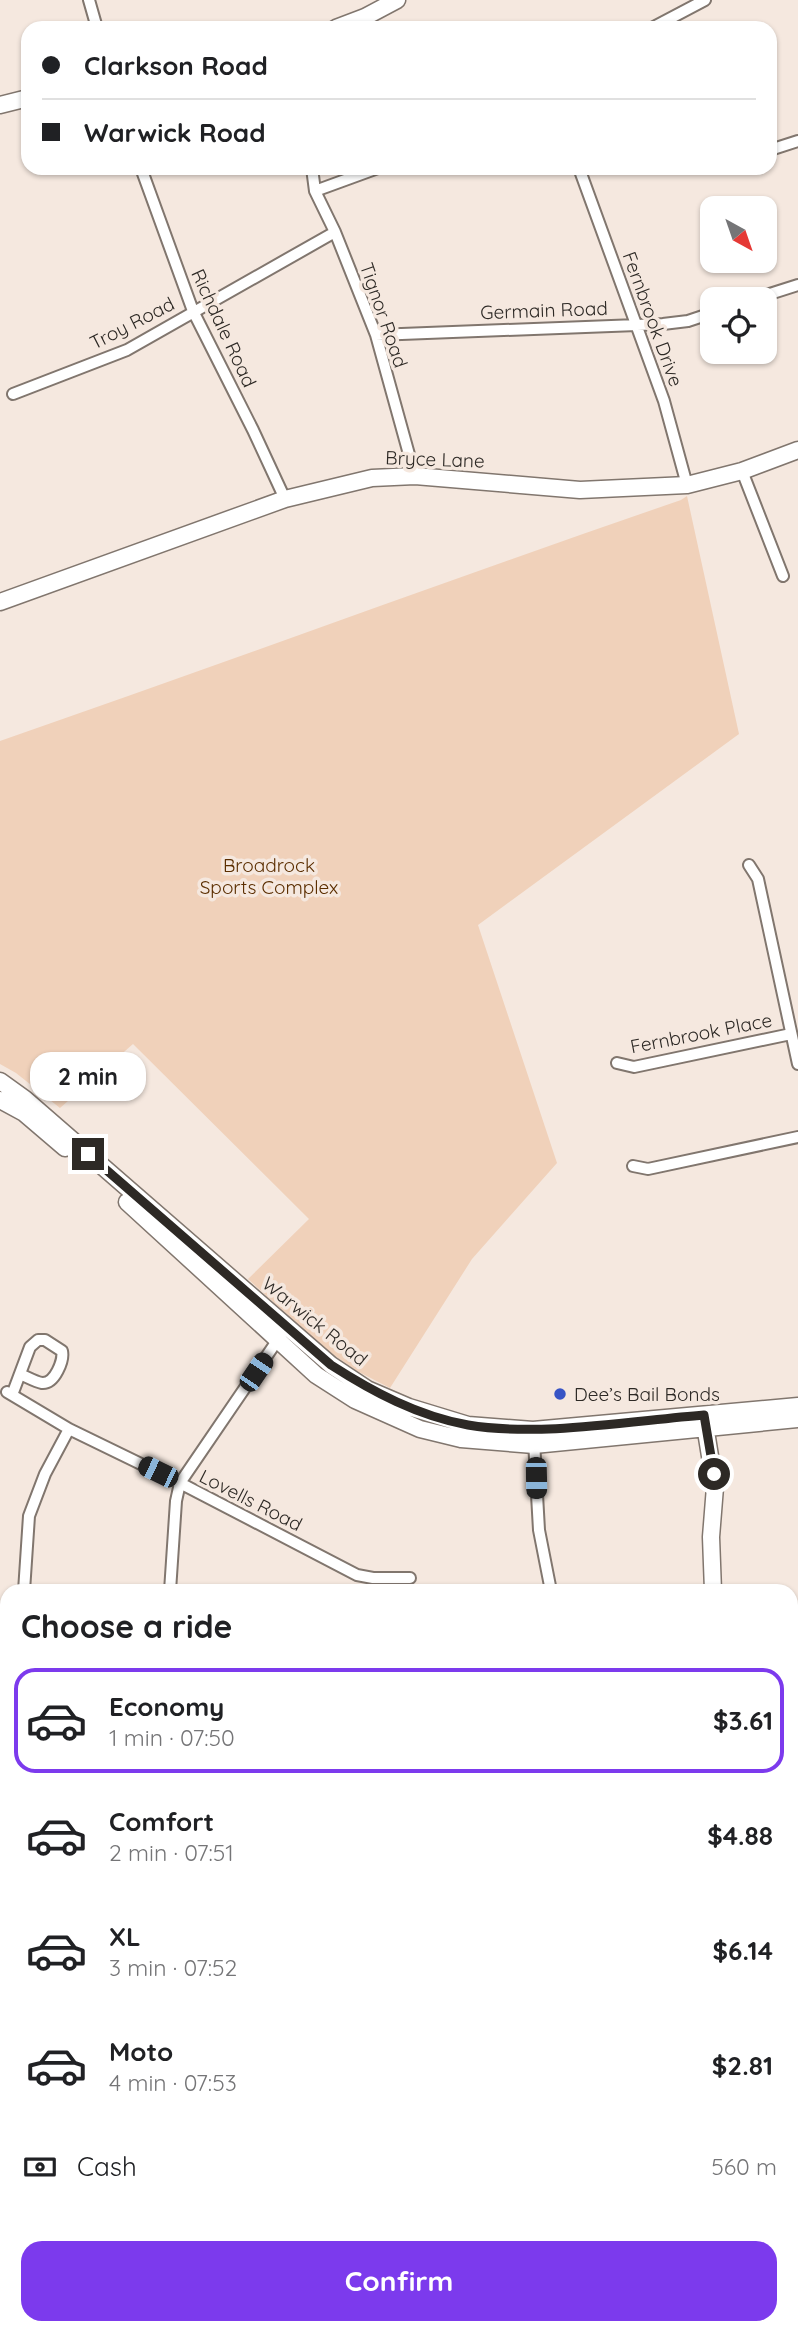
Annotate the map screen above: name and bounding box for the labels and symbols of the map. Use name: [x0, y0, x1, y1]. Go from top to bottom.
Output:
north arrow: [700, 196, 777, 273]
street label: Fernbrook Drive: [617, 248, 689, 390]
street label: Tignor Road: [355, 259, 413, 371]
street label: Richdale Road: [186, 265, 262, 391]
street label: Troy Road: [86, 291, 178, 355]
street label: Germain Road: [480, 296, 608, 324]
street label: Bryce Lane: [385, 445, 485, 473]
park label: Broadrock Sports Complex: [200, 853, 338, 899]
street label: Fernbrook Place: [628, 1007, 774, 1059]
callout: 2 min: [30, 1052, 146, 1102]
route end: [72, 1138, 104, 1170]
street label: Warwick Road: [257, 1271, 373, 1371]
car: [236, 1349, 277, 1395]
place label: Dee’s Bail Bonds: [574, 1382, 720, 1406]
marker: Dee’s Bail Bonds: [552, 1386, 568, 1402]
car: [135, 1453, 182, 1491]
car: [526, 1457, 547, 1499]
route start: [698, 1458, 730, 1490]
street label: Lovells Road: [196, 1464, 306, 1536]

